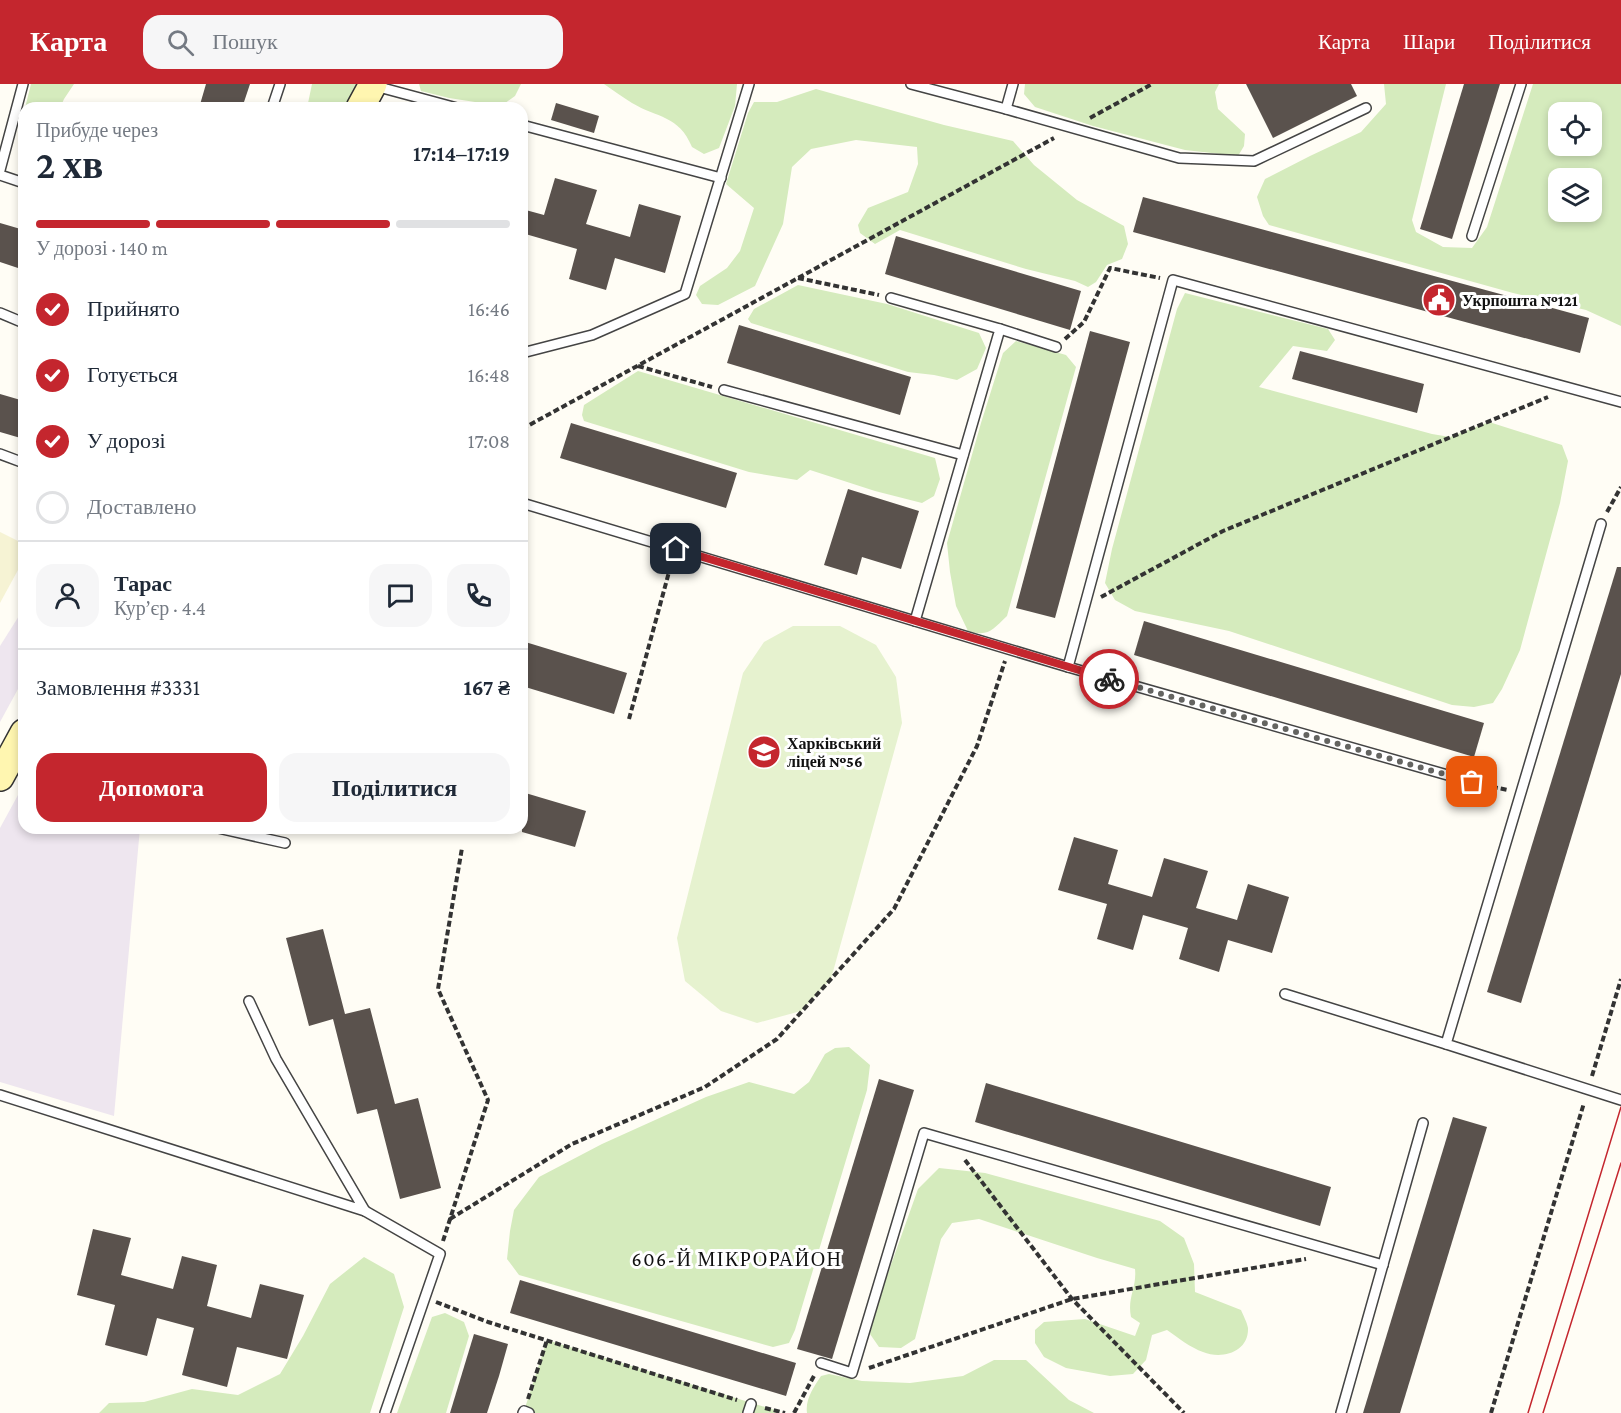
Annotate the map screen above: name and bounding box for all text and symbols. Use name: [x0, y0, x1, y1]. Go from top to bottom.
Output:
search box: [143, 15, 563, 69]
text: Карта: [30, 26, 107, 57]
icon: search: [164, 26, 197, 59]
text: Пошук: [212, 29, 278, 54]
text: Карта: [1318, 30, 1370, 54]
text: Шари: [1403, 30, 1455, 54]
text: Поділитися: [1488, 30, 1591, 54]
map controls: [1548, 102, 1602, 222]
button: locate: [1548, 102, 1602, 156]
text: Прибуде через: [36, 119, 158, 141]
text: 17:14–17:19: [413, 141, 510, 166]
text: 2 хв: [36, 143, 103, 186]
button: layers: [1548, 168, 1602, 222]
text: У дорозі · 140 m: [36, 237, 168, 259]
public building icon: Укрпошта №121: [1421, 282, 1457, 318]
place label: Укрпошта №121: [1462, 292, 1578, 310]
icon: check: [36, 293, 69, 326]
text: Прийнято: [87, 296, 180, 321]
text: 16:46: [468, 298, 510, 320]
icon: check: [36, 359, 69, 392]
text: Готується: [87, 362, 178, 387]
text: 16:48: [468, 364, 510, 386]
icon: check: [36, 425, 69, 458]
text: У дорозі: [87, 428, 166, 453]
text: 17:08: [468, 430, 510, 452]
text: Доставлено: [87, 494, 197, 519]
pin: [650, 523, 701, 574]
icon: home: [659, 532, 692, 565]
button: person: [36, 564, 99, 627]
button: chat: [369, 564, 432, 627]
button: phone: [447, 564, 510, 627]
text: Тарас: [114, 571, 172, 596]
text: Кур’єр · 4.4: [114, 597, 206, 619]
courier: [1079, 649, 1139, 709]
icon: bike: [1093, 663, 1126, 696]
text: Замовлення #3331: [36, 675, 200, 700]
text: 167 ₴: [463, 675, 510, 700]
school or university icon: Харківський ліцей №56: [746, 734, 782, 770]
place label: Харківський ліцей №56: [787, 735, 881, 770]
button: Допомога: [36, 753, 267, 822]
button: Поділитися: [279, 753, 510, 822]
pin: [1446, 756, 1497, 807]
icon: bag: [1455, 765, 1488, 798]
district label: 606-Й МІКРОРАЙОН: [631, 1248, 843, 1270]

